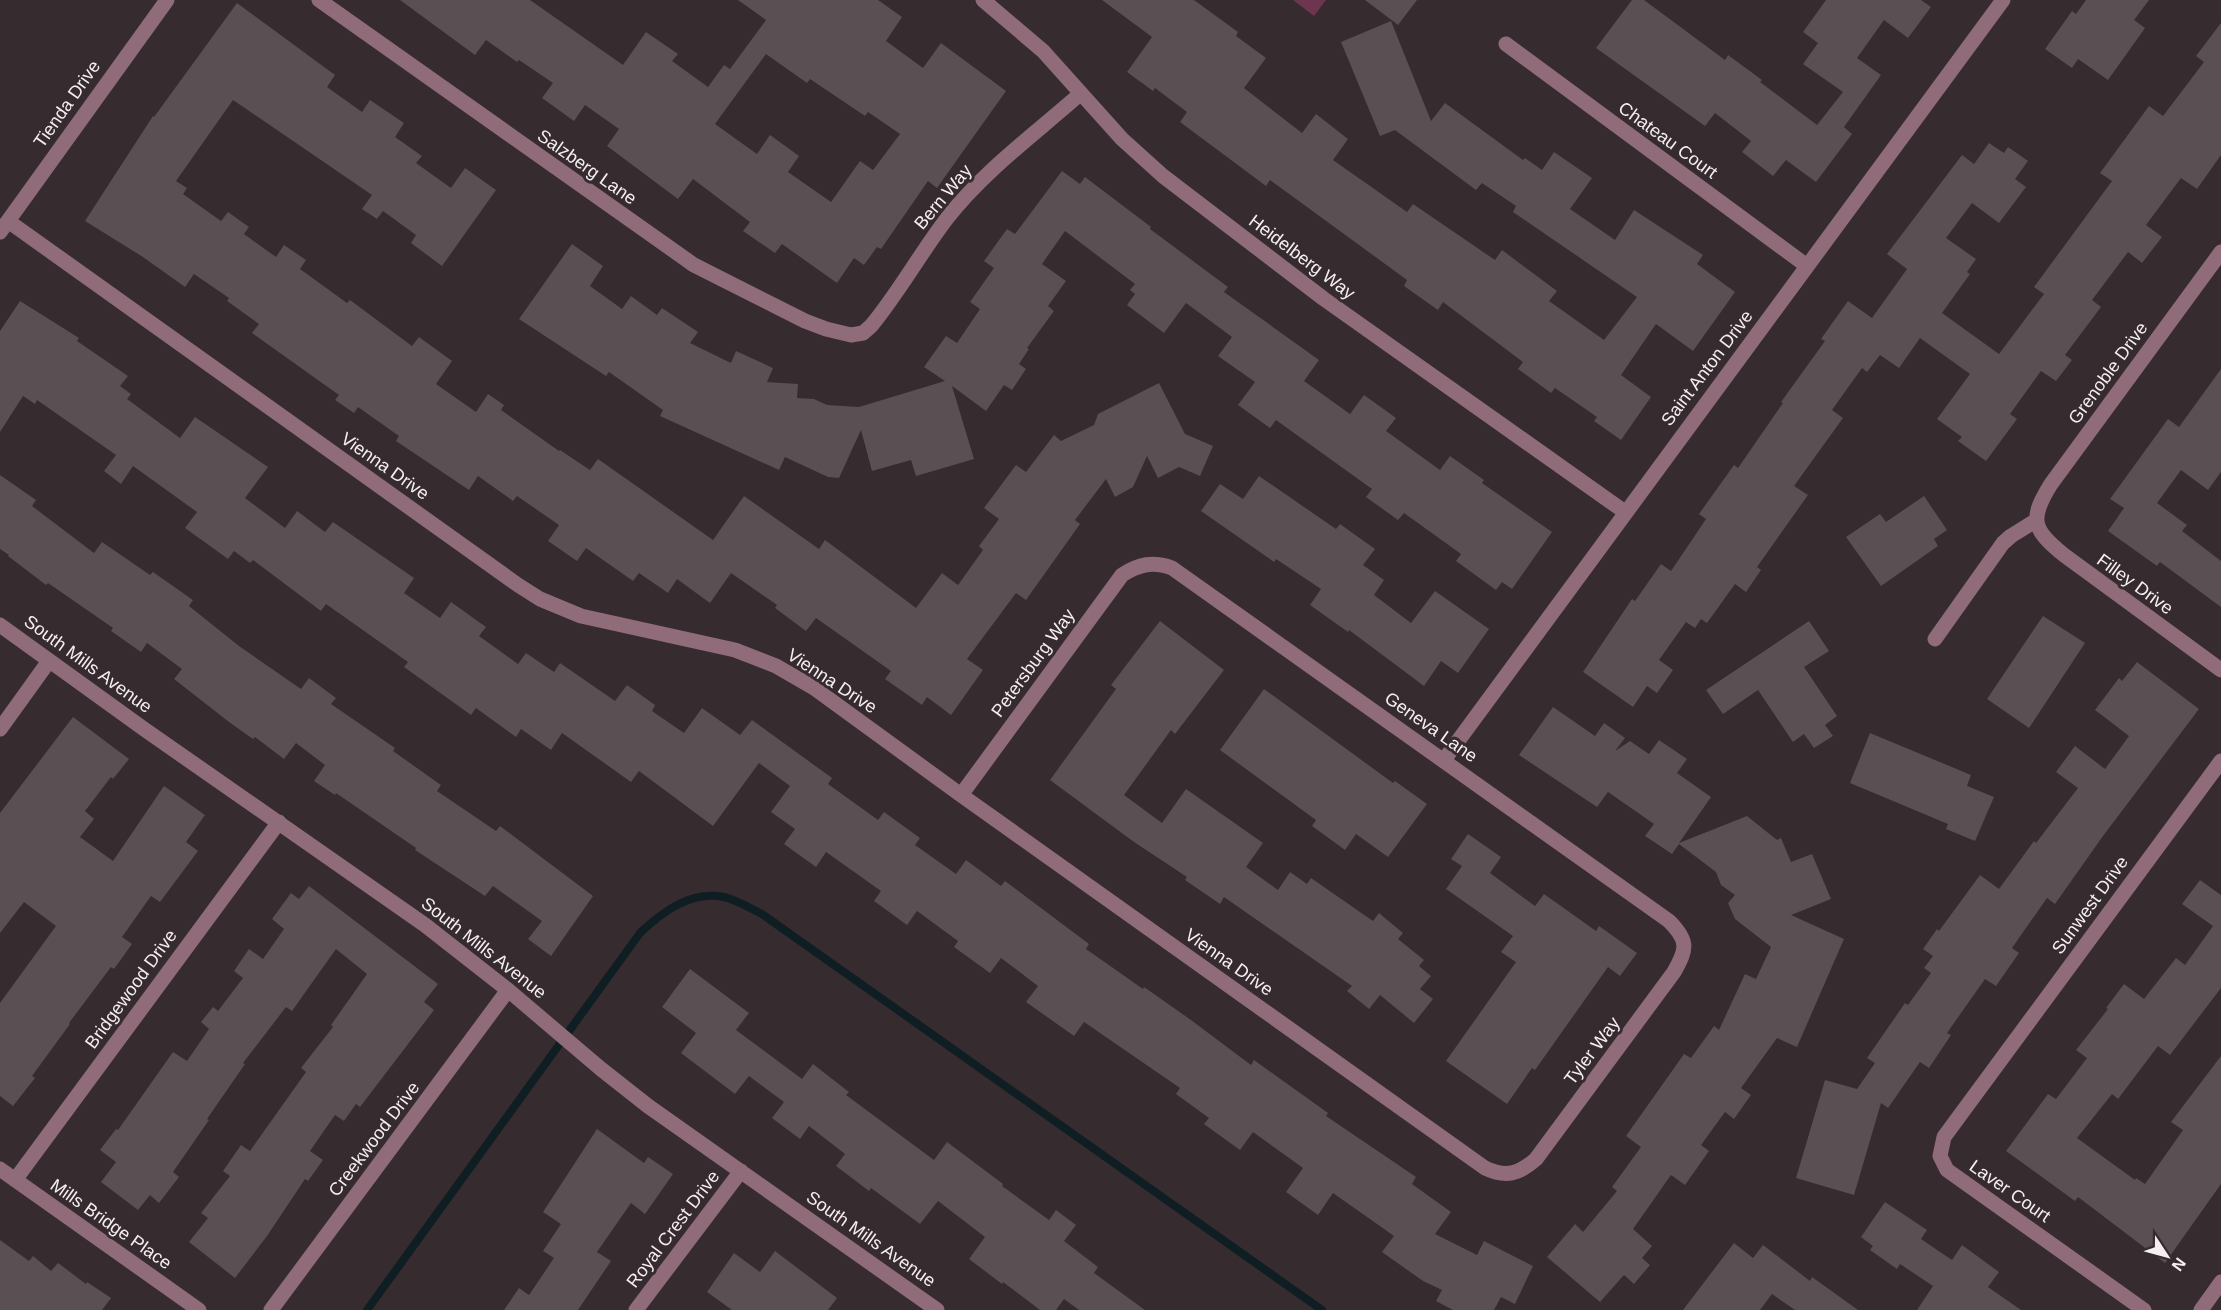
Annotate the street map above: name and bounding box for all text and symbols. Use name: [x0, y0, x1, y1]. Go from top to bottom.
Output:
street label: Tienda Drive: [30, 57, 104, 151]
street label: Chateau Court: [1615, 98, 1721, 182]
street label: Salzberg Lane: [534, 126, 640, 208]
street label: Bern Way: [910, 161, 976, 233]
street label: Heidelberg Way: [1245, 211, 1359, 303]
street label: Saint Anton Drive: [1657, 306, 1757, 430]
street label: Grenoble Drive: [2064, 318, 2152, 428]
street label: Vienna Drive: [337, 428, 433, 504]
street label: Filley Drive: [2093, 550, 2177, 618]
street label: Petersburg Way: [987, 605, 1079, 721]
street label: South Mills Avenue: [20, 611, 156, 717]
street label: Vienna Drive: [783, 645, 881, 717]
street label: Geneva Lane: [1381, 688, 1481, 766]
street label: Sunwest Drive: [2048, 852, 2132, 958]
street label: South Mills Avenue: [418, 893, 550, 1003]
street label: Vienna Drive: [1181, 924, 1277, 1000]
street label: Bridgewood Drive: [81, 926, 181, 1052]
street label: Tyler Way: [1560, 1013, 1624, 1089]
street label: Creekwood Drive: [324, 1078, 424, 1200]
street label: Laver Court: [1966, 1156, 2054, 1226]
street label: Royal Crest Drive: [623, 1167, 723, 1291]
street label: Mills Bridge Place: [47, 1175, 175, 1273]
street label: South Mills Avenue: [803, 1187, 939, 1291]
north arrow: [2137, 1226, 2197, 1286]
text: N: [2168, 1255, 2189, 1274]

